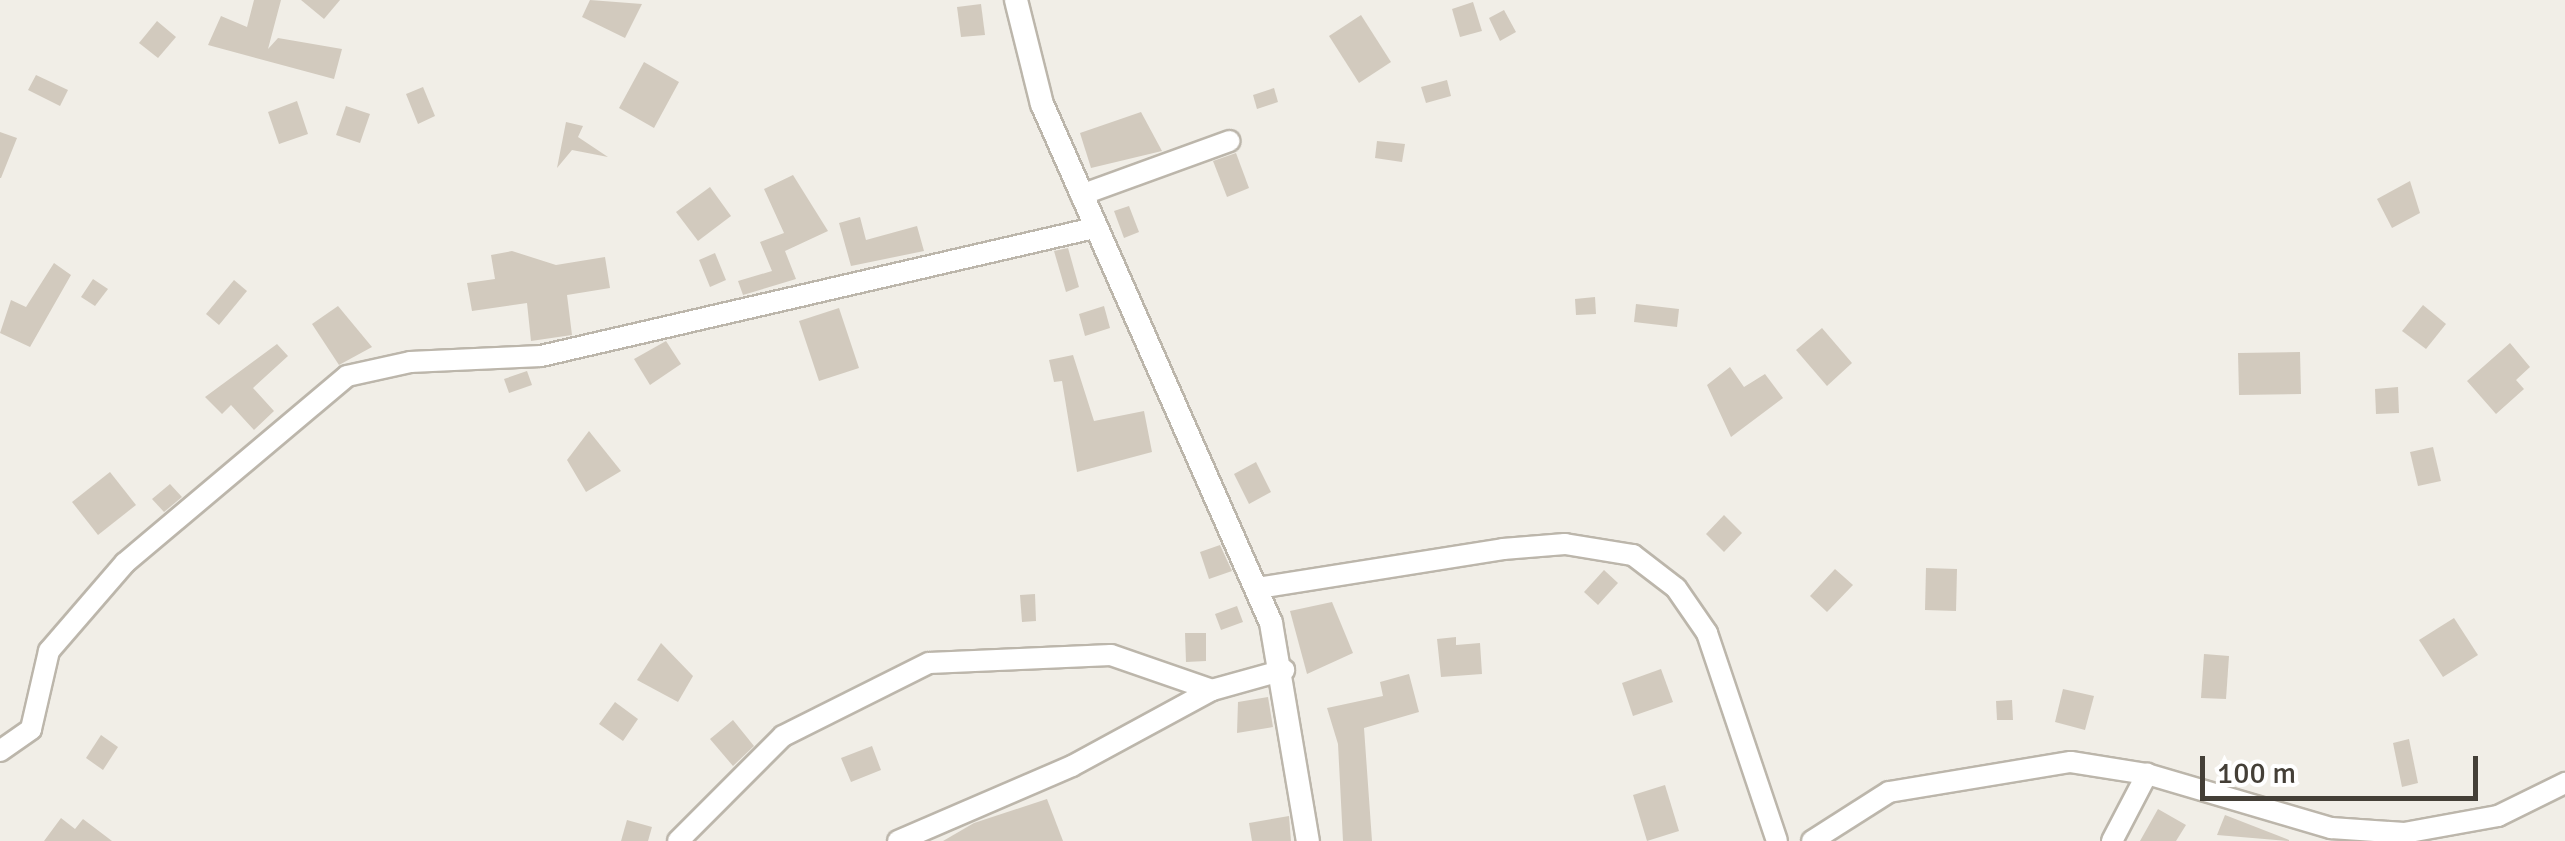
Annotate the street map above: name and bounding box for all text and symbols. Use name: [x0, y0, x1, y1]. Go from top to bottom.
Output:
scale bar: [2205, 736, 2482, 798]
text: 100 m: [2217, 755, 2296, 792]

